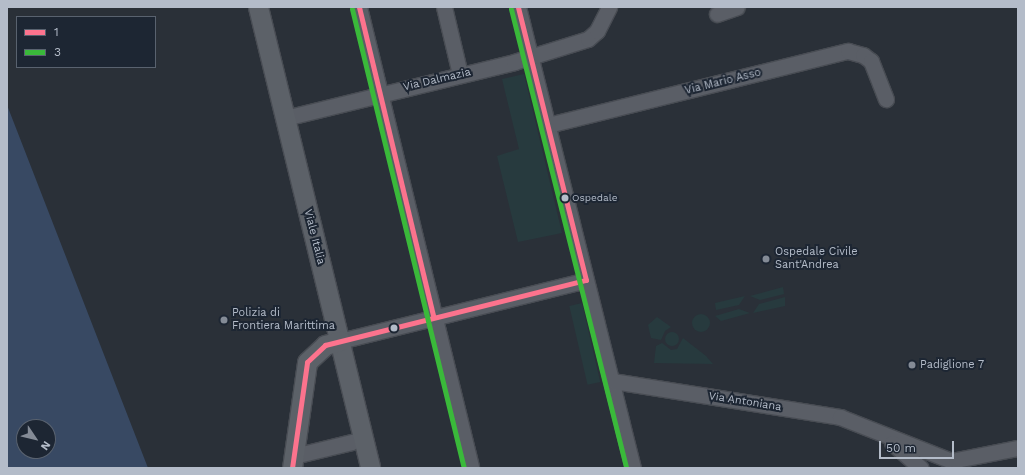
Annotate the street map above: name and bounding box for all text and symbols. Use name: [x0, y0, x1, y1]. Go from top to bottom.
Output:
legend: [16, 16, 156, 68]
text: 1: [54, 25, 59, 39]
text: 3: [54, 45, 61, 59]
street label: Via Dalmazia: [402, 66, 472, 94]
street label: Via Mario Asso: [683, 66, 763, 98]
place label: Ospedale: [572, 192, 618, 204]
marker: Ospedale: [560, 193, 570, 203]
street label: Viale Italia: [301, 208, 327, 266]
place label: Ospedale Civile Sant'Andrea: [775, 246, 858, 272]
marker: Ospedale Civile Sant'Andrea: [760, 253, 772, 265]
place label: Polizia di Frontiera Marittima: [232, 307, 335, 333]
marker: Polizia di Frontiera Marittima: [219, 315, 229, 325]
unlabelled marker: [389, 323, 399, 333]
place label: Padiglione 7: [920, 358, 985, 372]
marker: Padiglione 7: [907, 360, 917, 370]
street label: Via Antoniana: [707, 390, 783, 414]
north arrow: [16, 419, 56, 459]
scale bar: [881, 433, 956, 459]
text: N: [38, 439, 53, 453]
text: 50 m: [886, 441, 916, 455]

